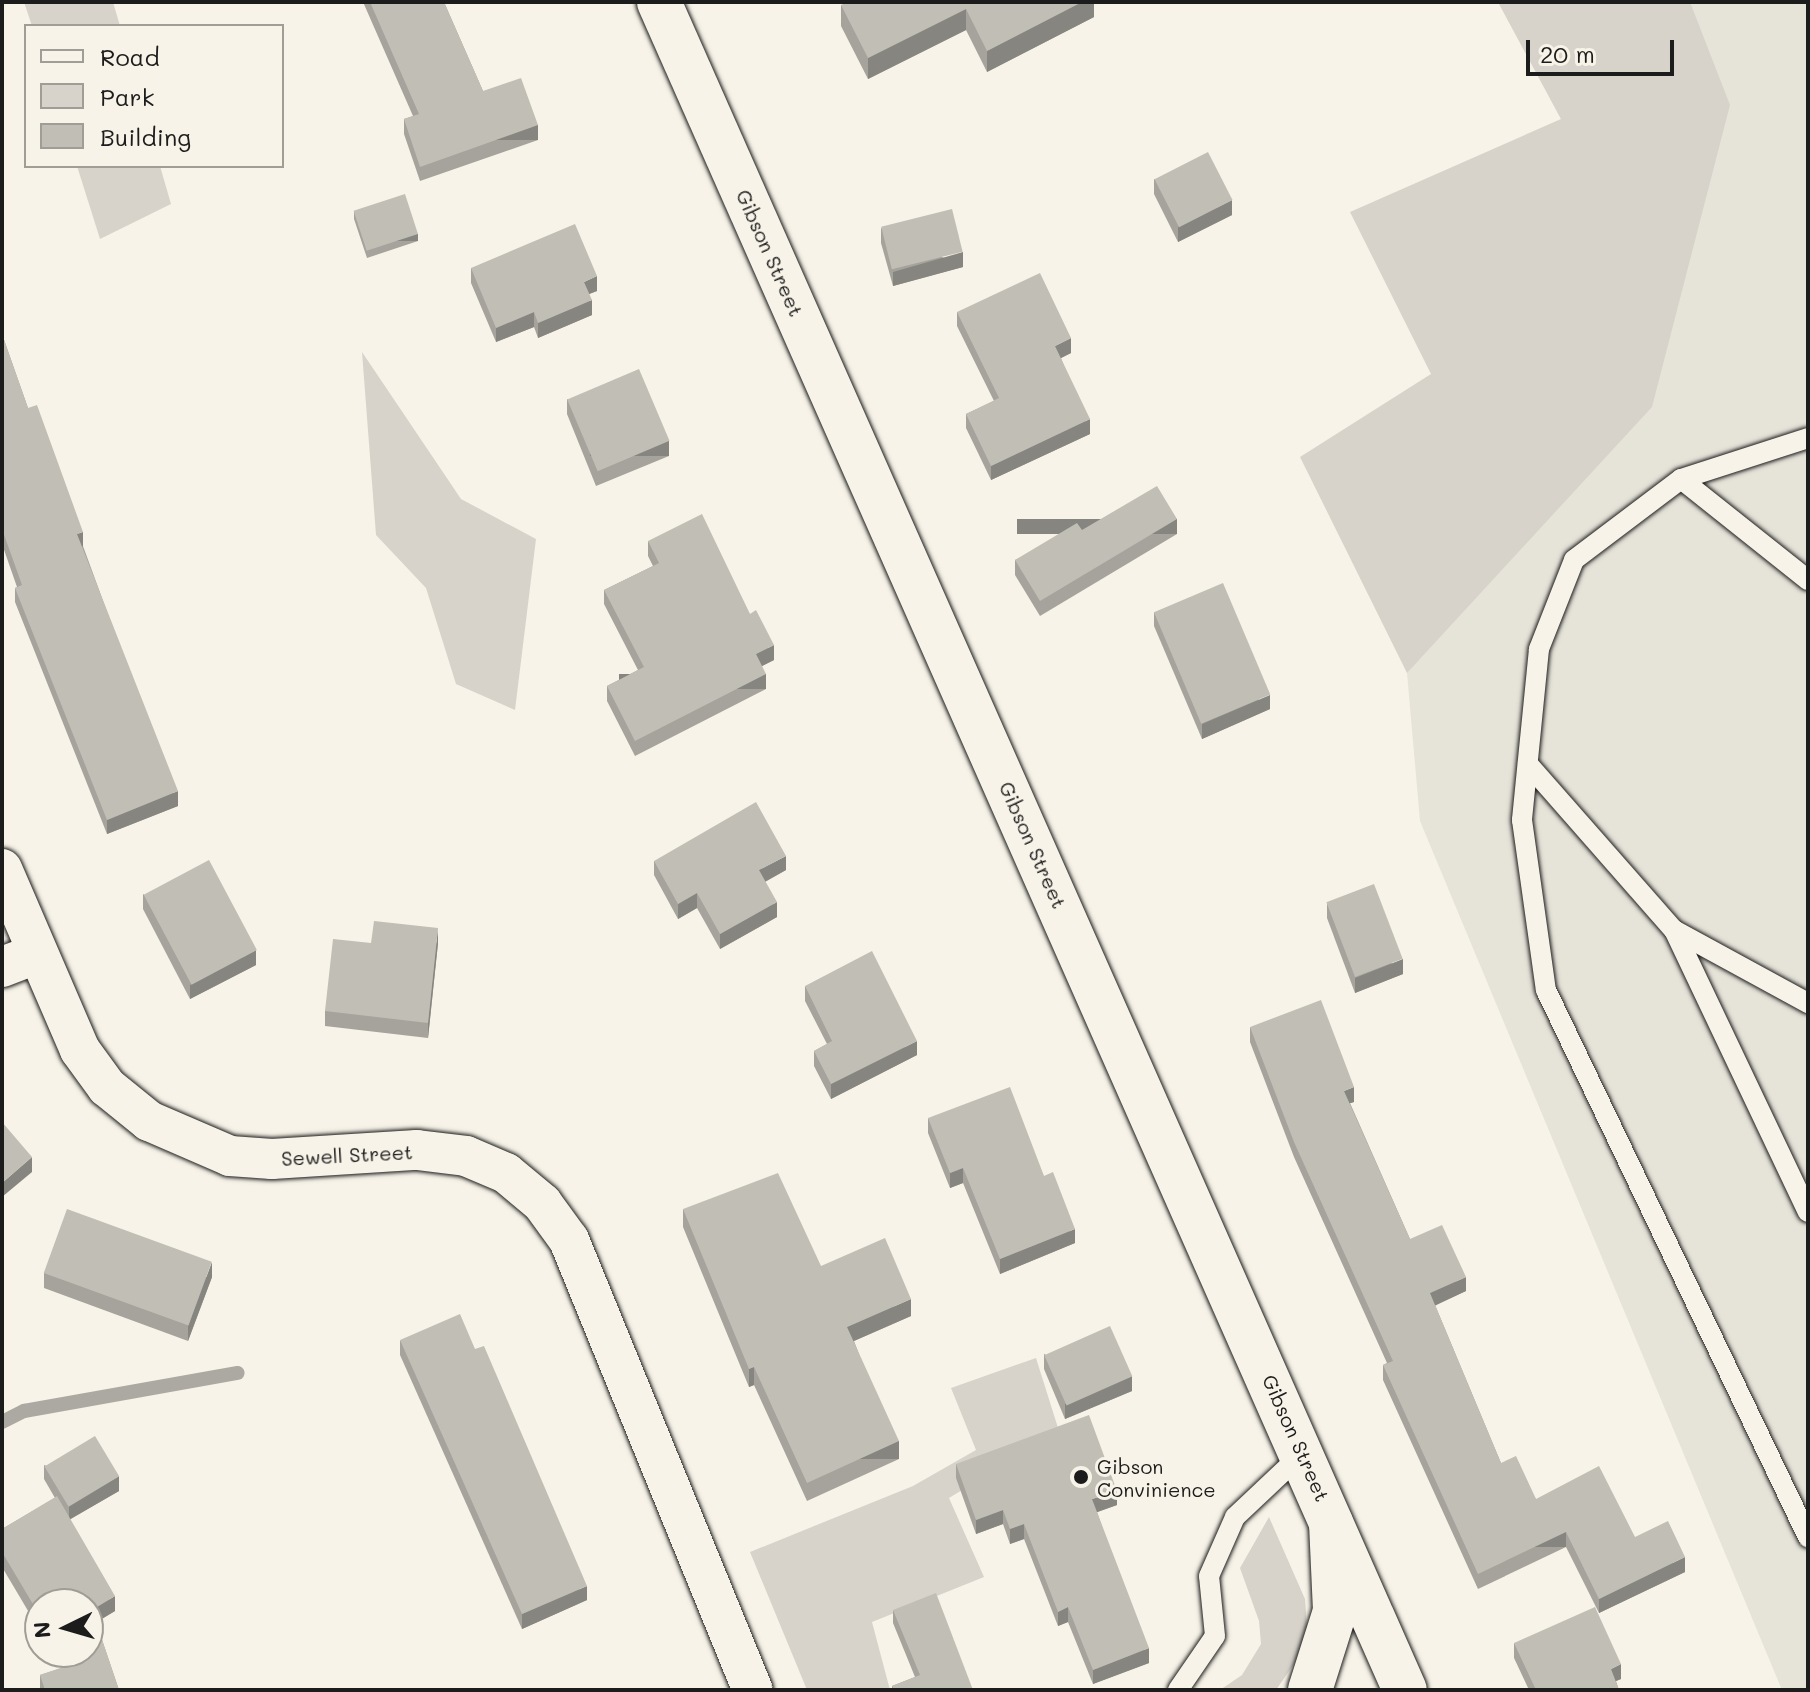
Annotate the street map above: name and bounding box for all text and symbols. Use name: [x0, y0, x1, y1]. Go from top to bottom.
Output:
legend: [24, 24, 284, 168]
scale bar: [1530, 24, 1678, 74]
text: 20 m: [1540, 38, 1595, 69]
text: Road: [100, 41, 160, 72]
text: Park: [100, 81, 154, 112]
text: Building: [100, 121, 191, 152]
street label: Gibson Street: [731, 186, 809, 320]
street label: Gibson Street: [994, 778, 1072, 912]
street label: Sewell Street: [281, 1140, 413, 1170]
street label: Gibson Street: [1257, 1371, 1335, 1505]
place label: Gibson Convinience: [1097, 1454, 1216, 1501]
marker: Gibson Convinience: [1072, 1468, 1090, 1486]
north arrow: [24, 1588, 104, 1668]
text: N: [26, 1620, 57, 1640]

